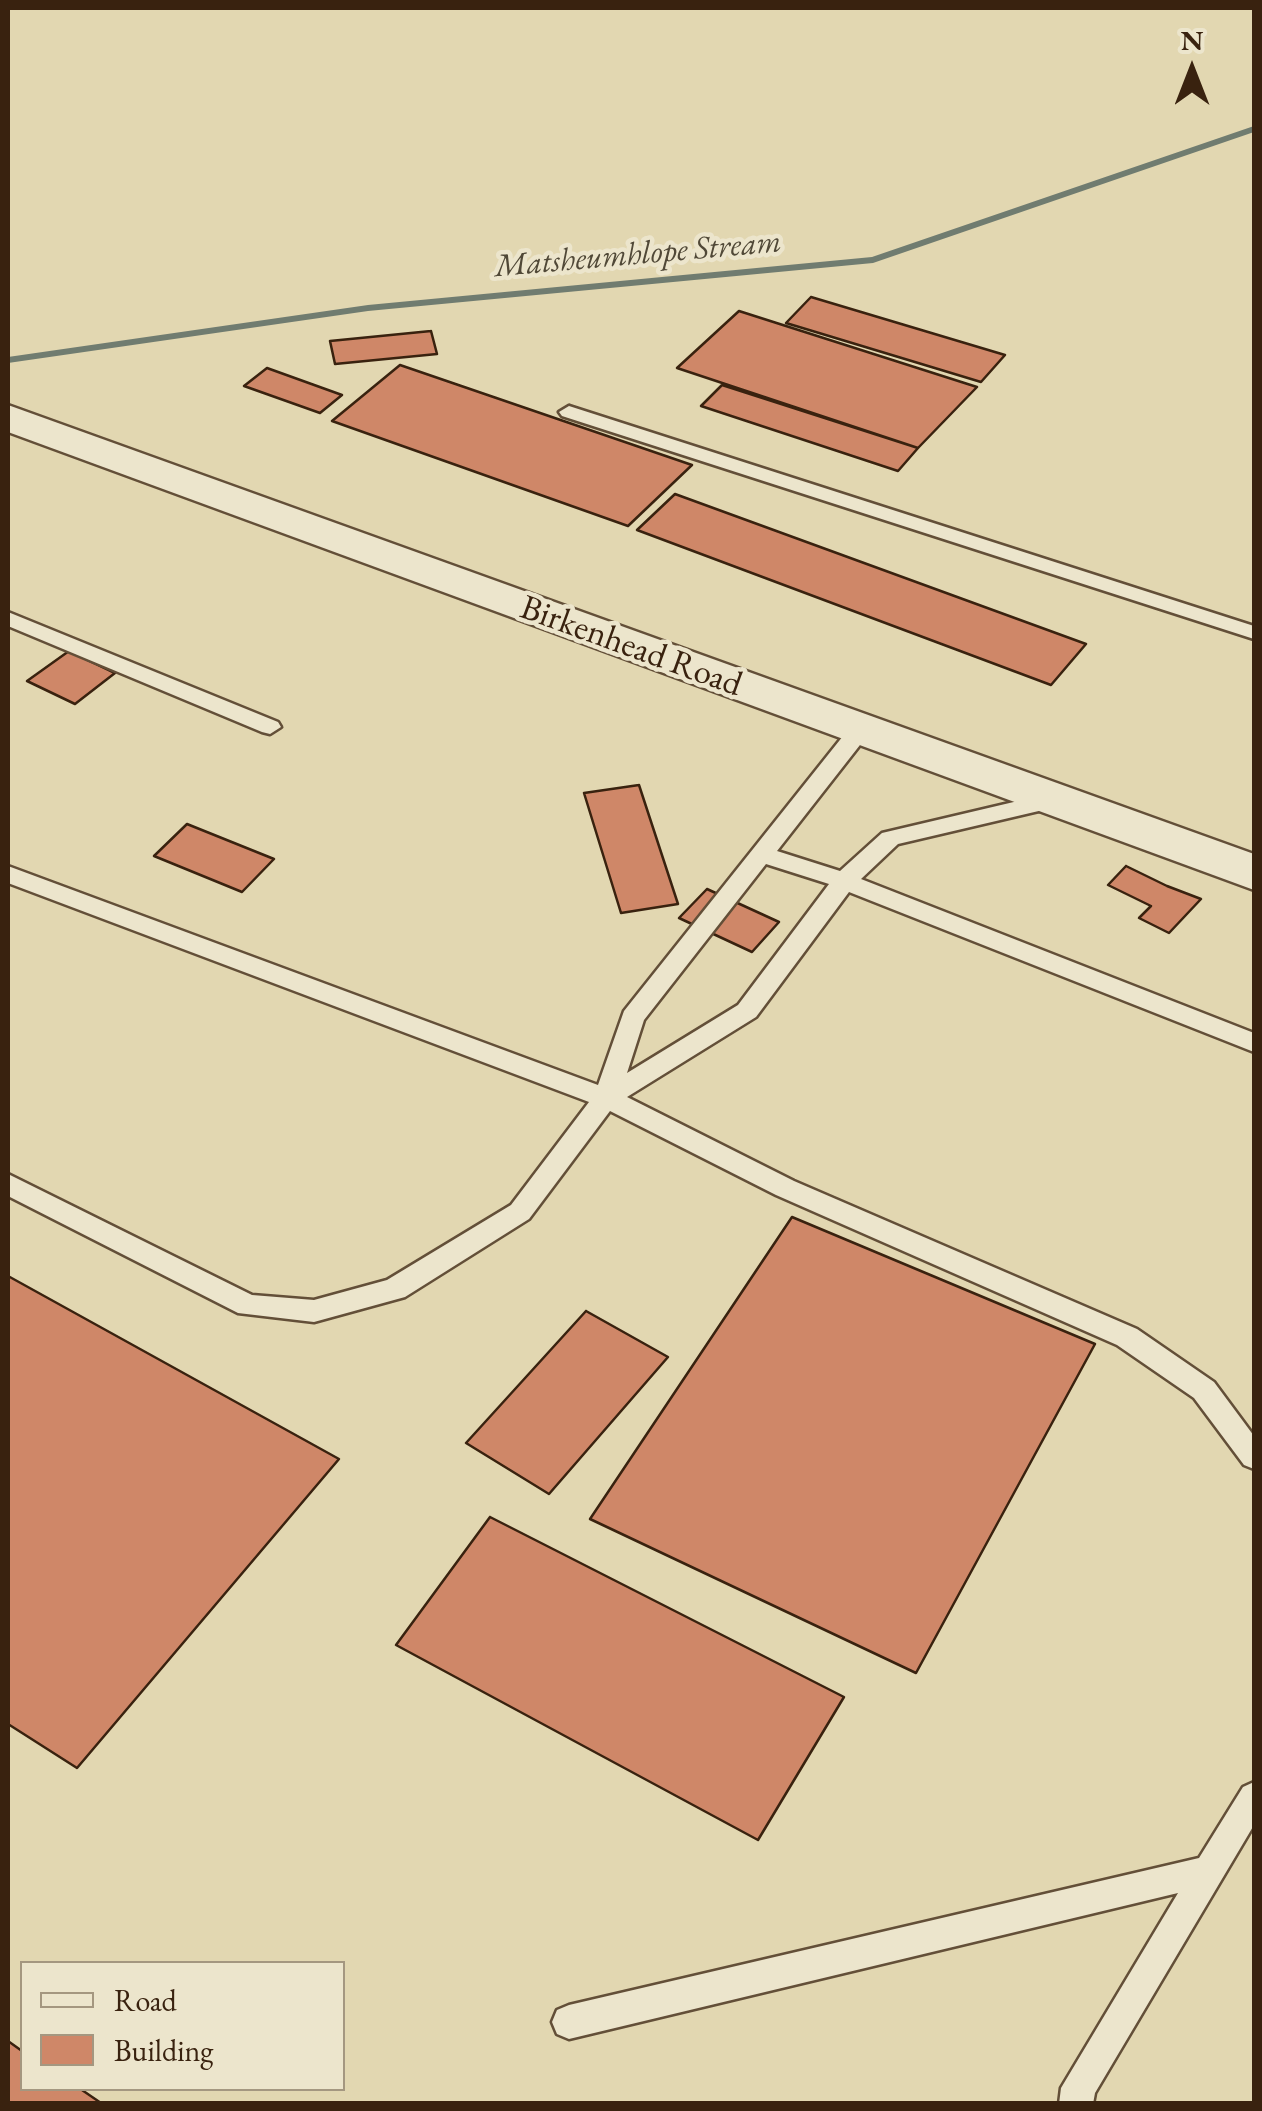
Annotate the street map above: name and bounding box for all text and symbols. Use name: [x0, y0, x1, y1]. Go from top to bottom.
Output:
north arrow: [1142, 20, 1242, 120]
text: N: [1181, 22, 1203, 58]
water label: Matsheumhlope Stream: [493, 223, 783, 287]
street label: Birkenhead Road: [514, 587, 748, 707]
legend: [20, 1961, 345, 2091]
text: Road: [114, 1981, 177, 2020]
text: Building: [114, 2031, 213, 2070]

